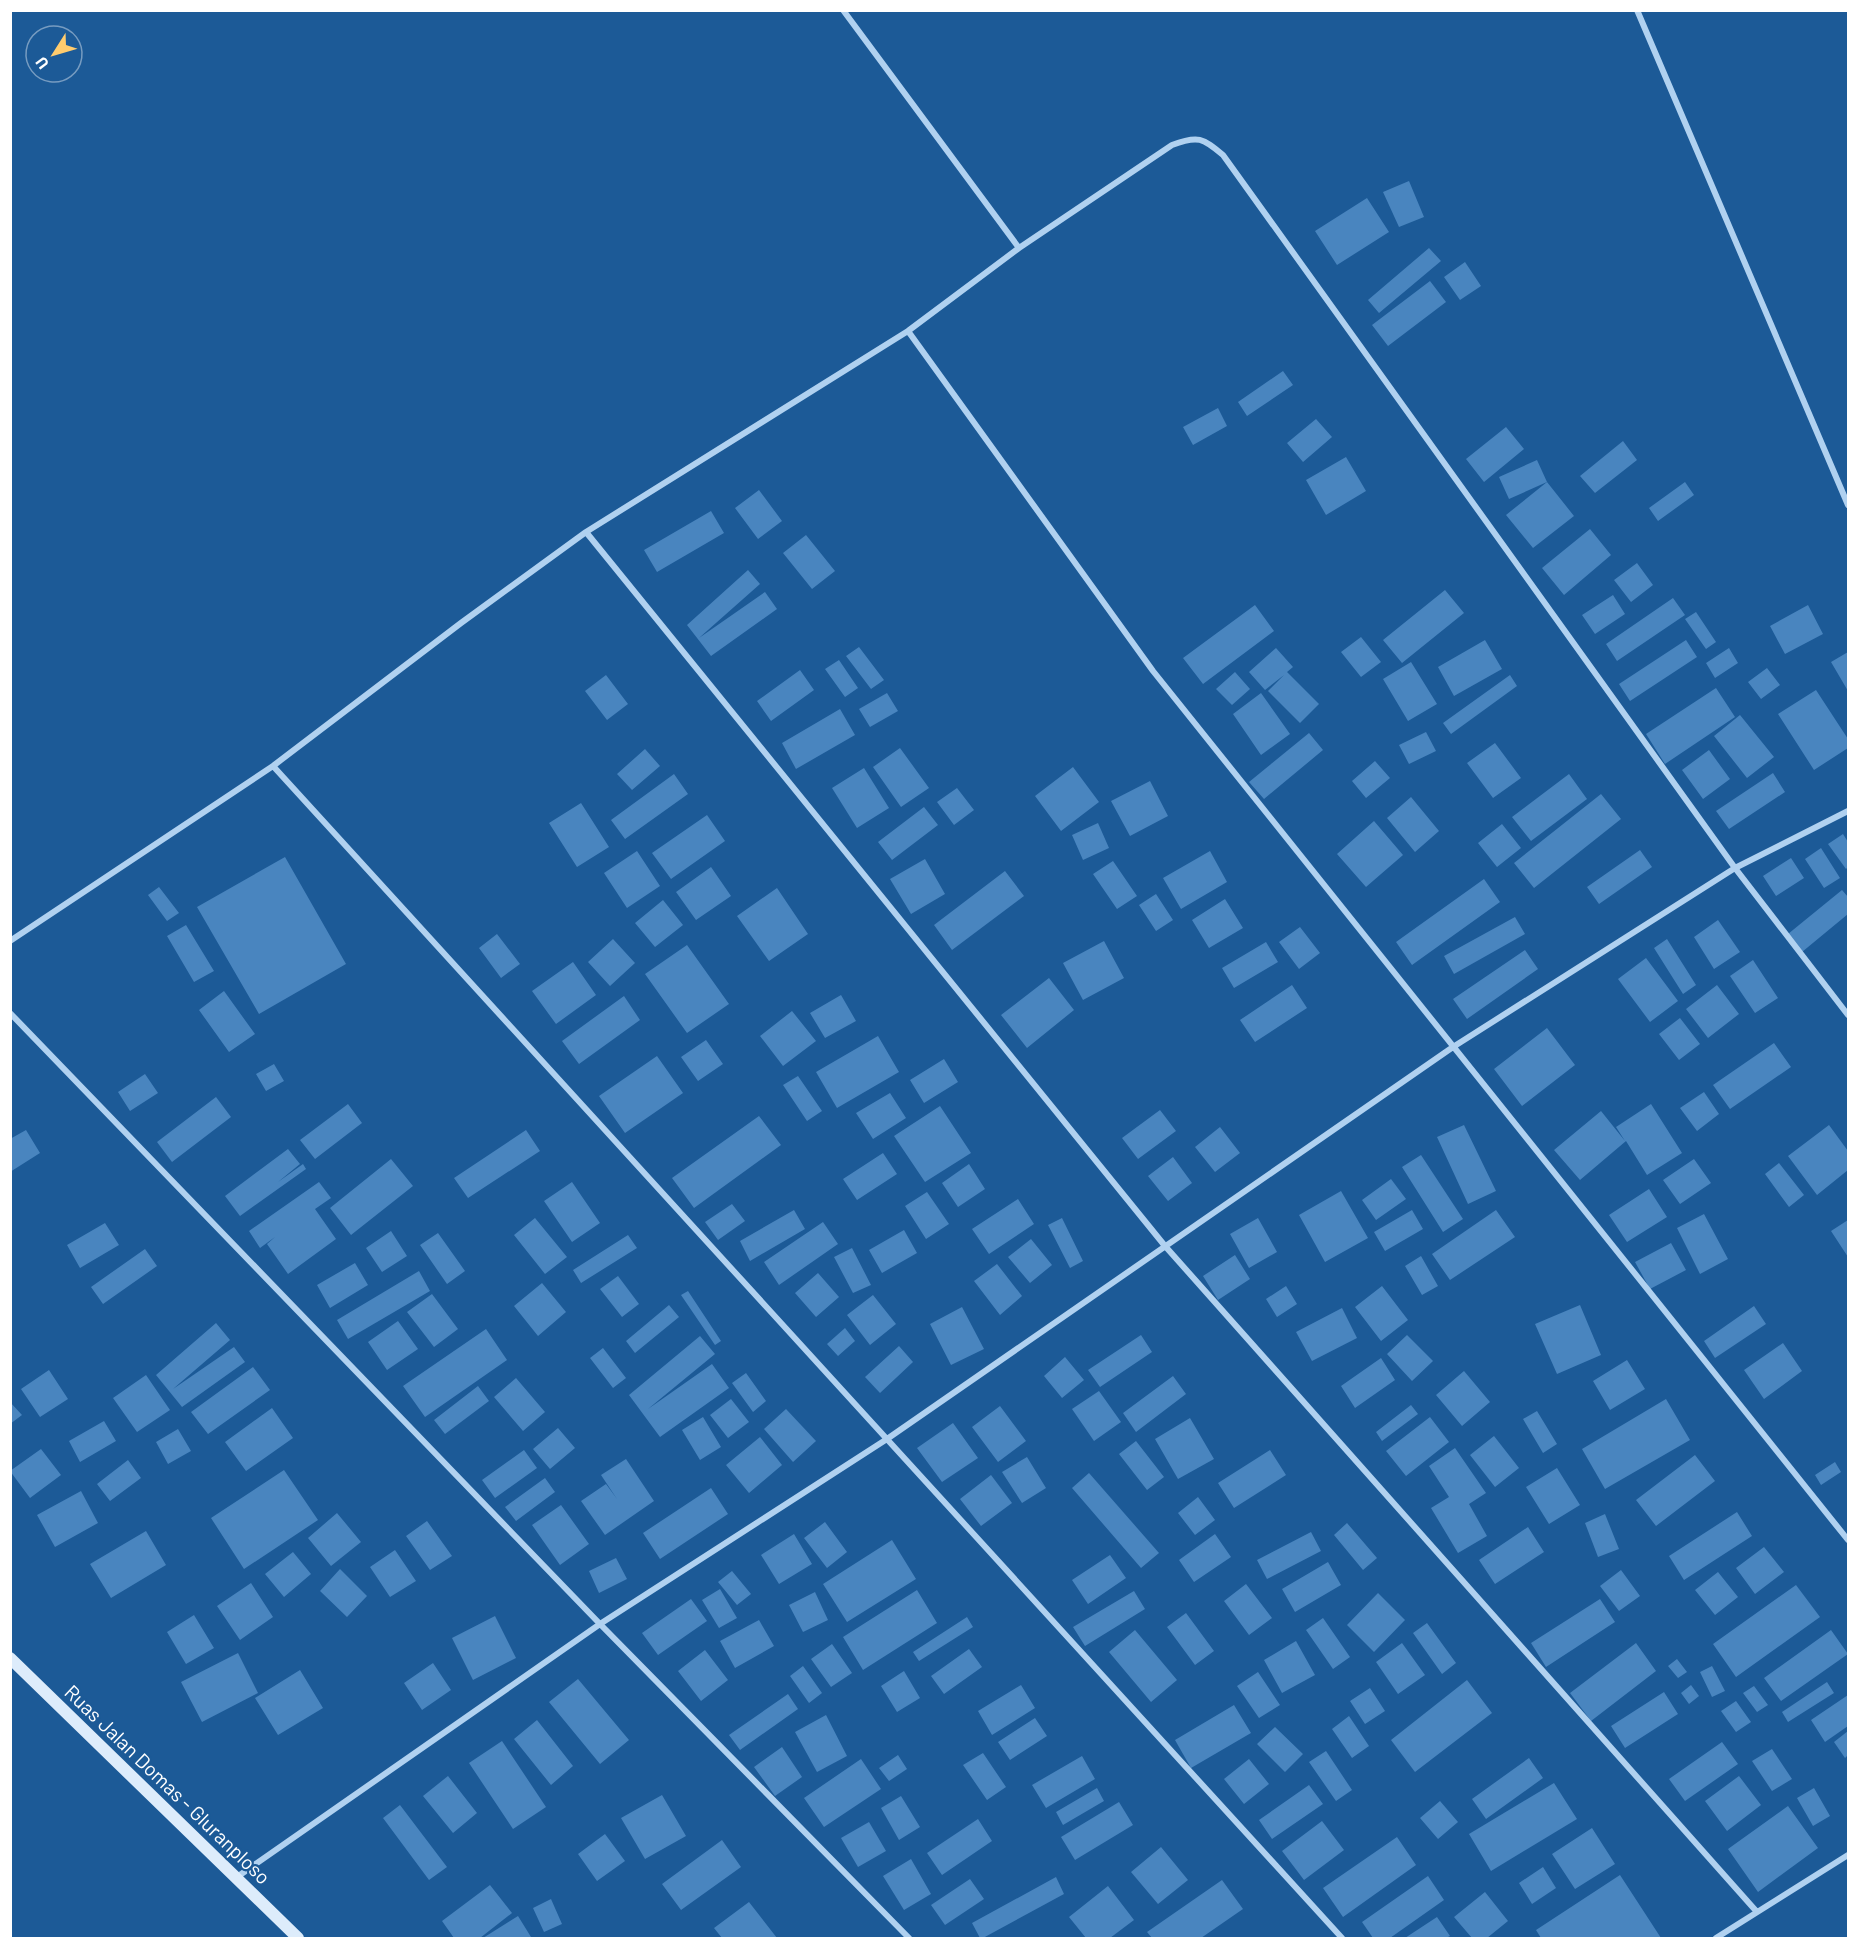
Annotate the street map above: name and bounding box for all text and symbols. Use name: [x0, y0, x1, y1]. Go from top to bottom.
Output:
north arrow: [24, 24, 84, 84]
text: U: [31, 54, 52, 73]
street label: Ruas Jalan Domas - Gluranploso: [60, 1679, 276, 1889]

